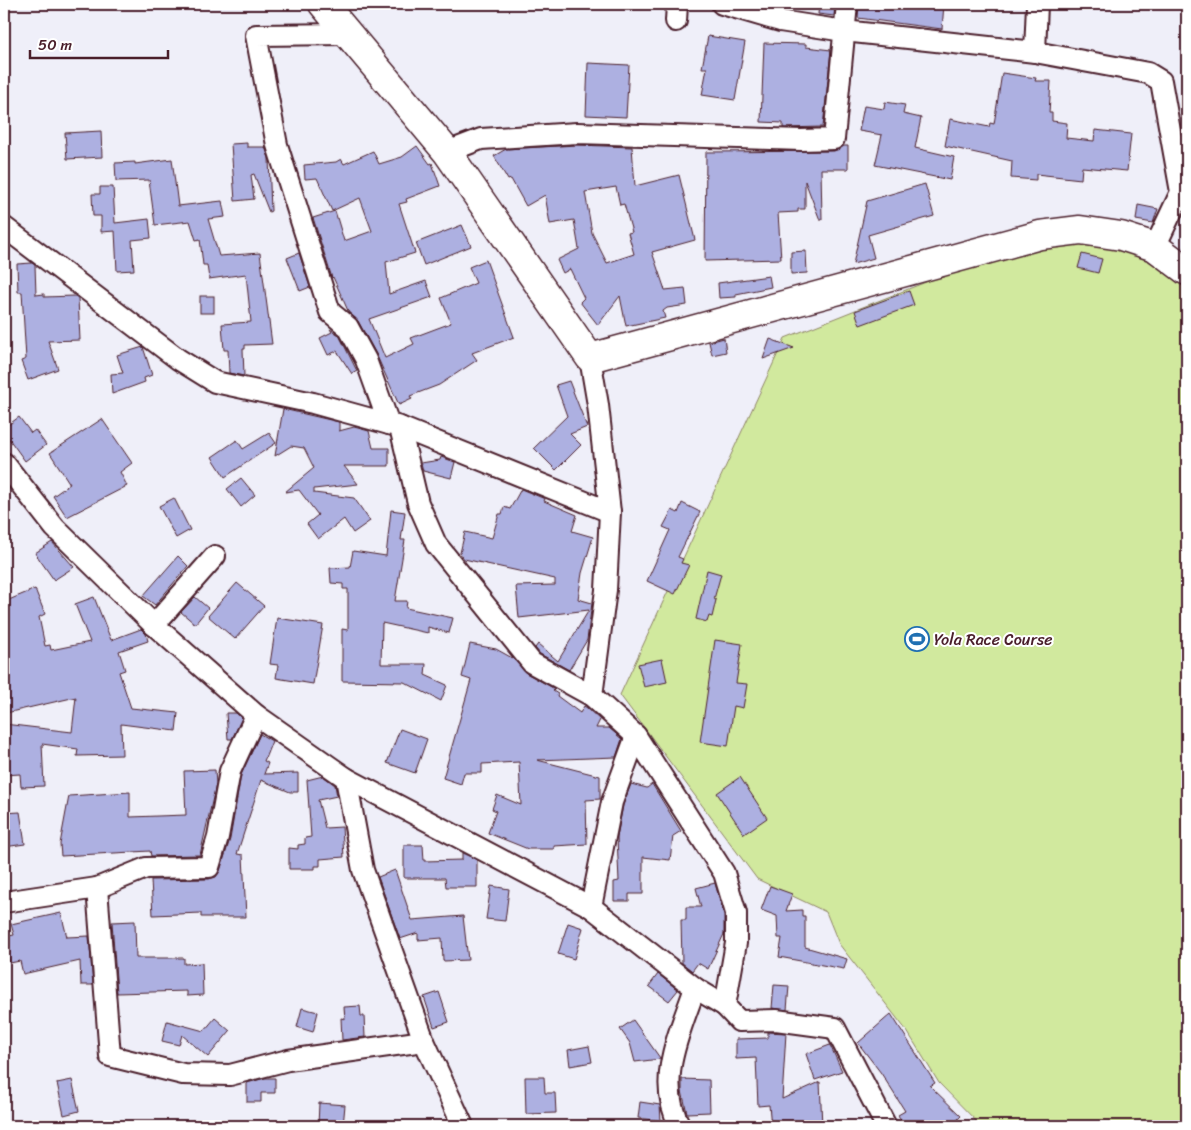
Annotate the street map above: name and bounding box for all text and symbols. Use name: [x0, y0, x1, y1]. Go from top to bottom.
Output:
scale bar: [30, 28, 168, 60]
text: 50 m: [38, 32, 73, 58]
place label: Yola Race Course: [934, 625, 1053, 654]
sports icon: Yola Race Course: [904, 626, 930, 652]

